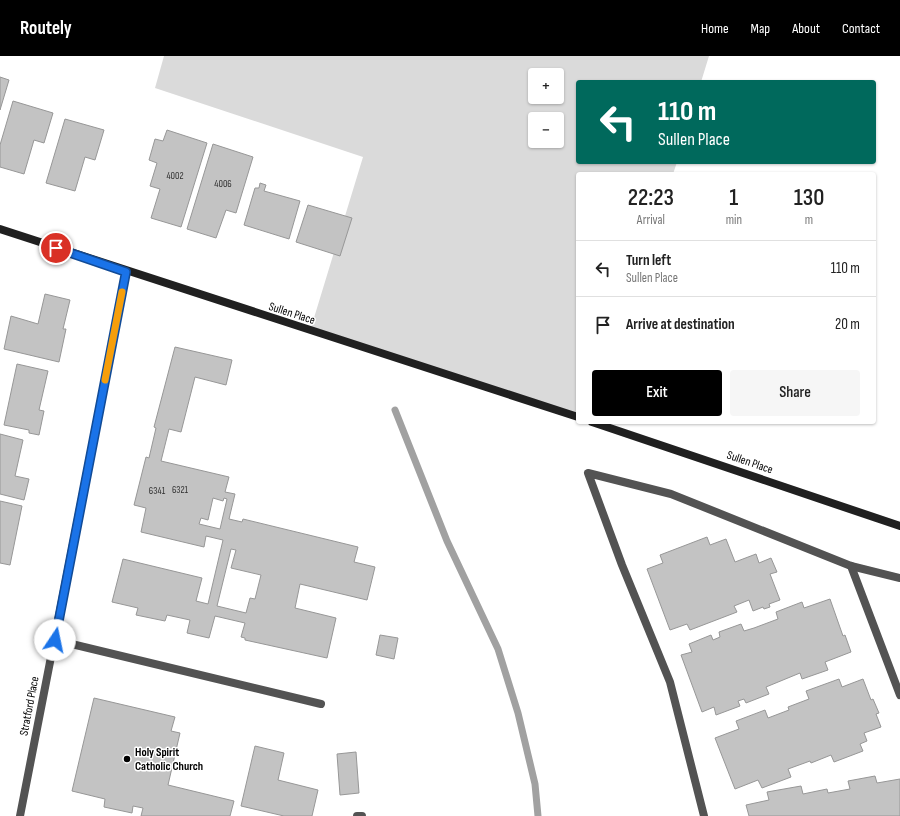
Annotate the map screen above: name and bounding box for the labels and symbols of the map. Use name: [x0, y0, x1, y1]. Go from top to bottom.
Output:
house number: 4002: [166, 170, 184, 182]
house number: 4006: [214, 178, 232, 190]
pin: [39, 231, 73, 265]
street label: Sullen Place: [267, 299, 317, 328]
street label: Sullen Place: [725, 448, 775, 477]
house number: 6321: [172, 484, 189, 496]
house number: 6341: [149, 485, 166, 497]
position arrow: [34, 619, 76, 661]
street label: Stratford Place: [16, 675, 43, 737]
place label: Holy Spirit Catholic Church: [135, 745, 203, 774]
marker: Holy Spirit Catholic Church: [122, 754, 132, 764]

